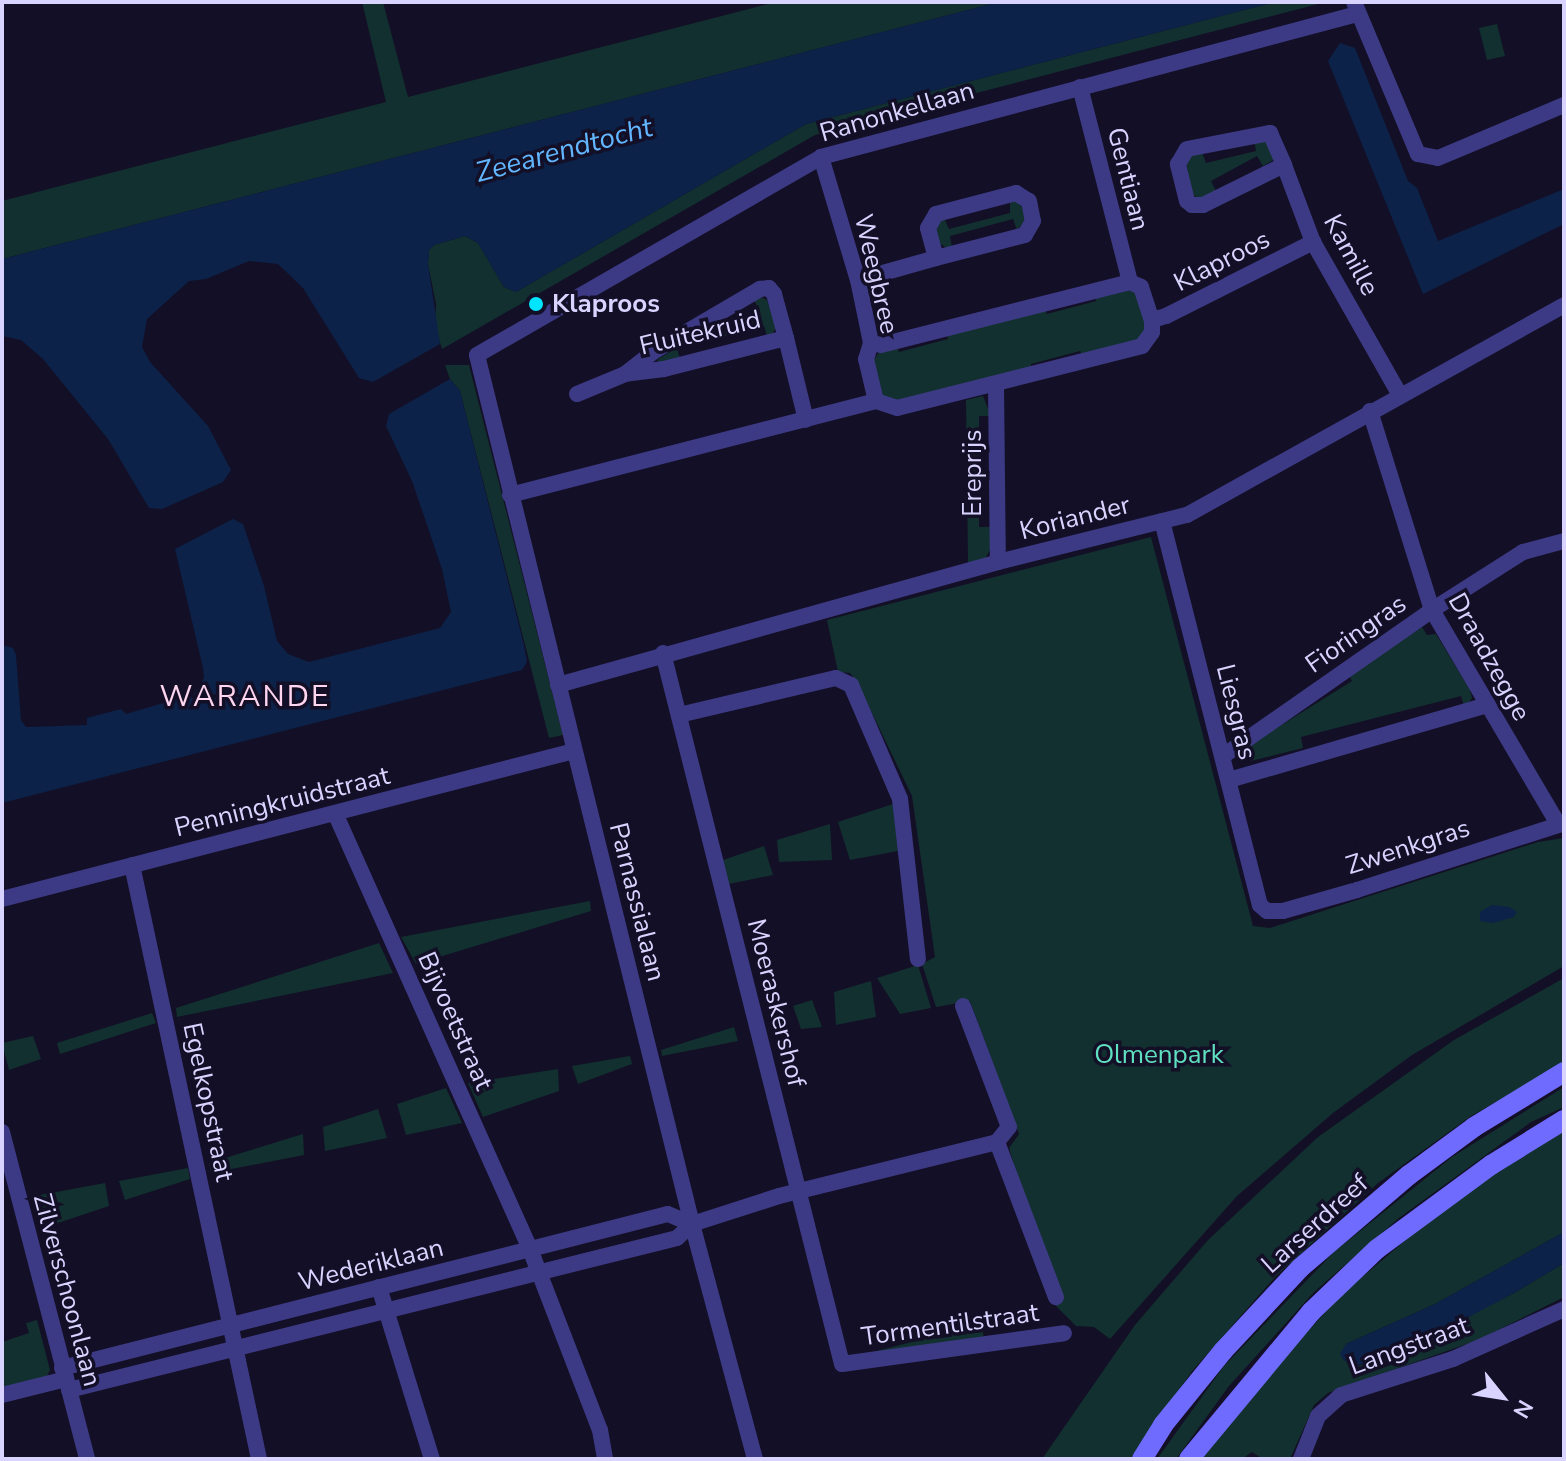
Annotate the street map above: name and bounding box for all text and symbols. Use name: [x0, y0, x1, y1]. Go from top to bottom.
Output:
street label: Ranonkellaan: [816, 75, 978, 149]
water label: Zeearendtocht: [472, 110, 656, 190]
street label: Gentiaan: [1100, 124, 1156, 234]
street label: Kamille: [1317, 209, 1385, 301]
street label: Weegbree: [847, 211, 905, 337]
street label: Klaproos: [1169, 224, 1275, 298]
place label: Klaproos: [552, 288, 660, 320]
marker: Klaproos: [527, 295, 545, 313]
street label: Fluitekruid: [636, 304, 764, 362]
street label: Ereprijs: [957, 429, 989, 517]
street label: Koriander: [1017, 489, 1133, 547]
street label: Fioringras: [1300, 588, 1412, 680]
street label: Draadzegge: [1441, 588, 1537, 726]
street label: Liesgras: [1209, 661, 1263, 763]
district label: WARANDE: [160, 679, 330, 715]
street label: Penningkruidstraat: [171, 760, 393, 844]
street label: Zwenkgras: [1342, 812, 1474, 882]
street label: Parnassialaan: [602, 819, 672, 985]
street label: Moeraskershof: [740, 916, 812, 1090]
street label: Bijvoetstraat: [411, 947, 499, 1095]
street label: Egelkopstraat: [176, 1020, 240, 1184]
park label: Olmenpark: [1094, 1039, 1224, 1071]
street label: Larserdreef: [1255, 1168, 1375, 1280]
street label: Zilverschoonlaan: [26, 1190, 108, 1390]
street label: Wederiklaan: [295, 1232, 447, 1298]
street label: Tormentilstraat: [860, 1297, 1040, 1353]
street label: Langstraat: [1345, 1310, 1473, 1382]
north arrow: [1462, 1357, 1542, 1437]
text: N: [1506, 1394, 1540, 1424]

